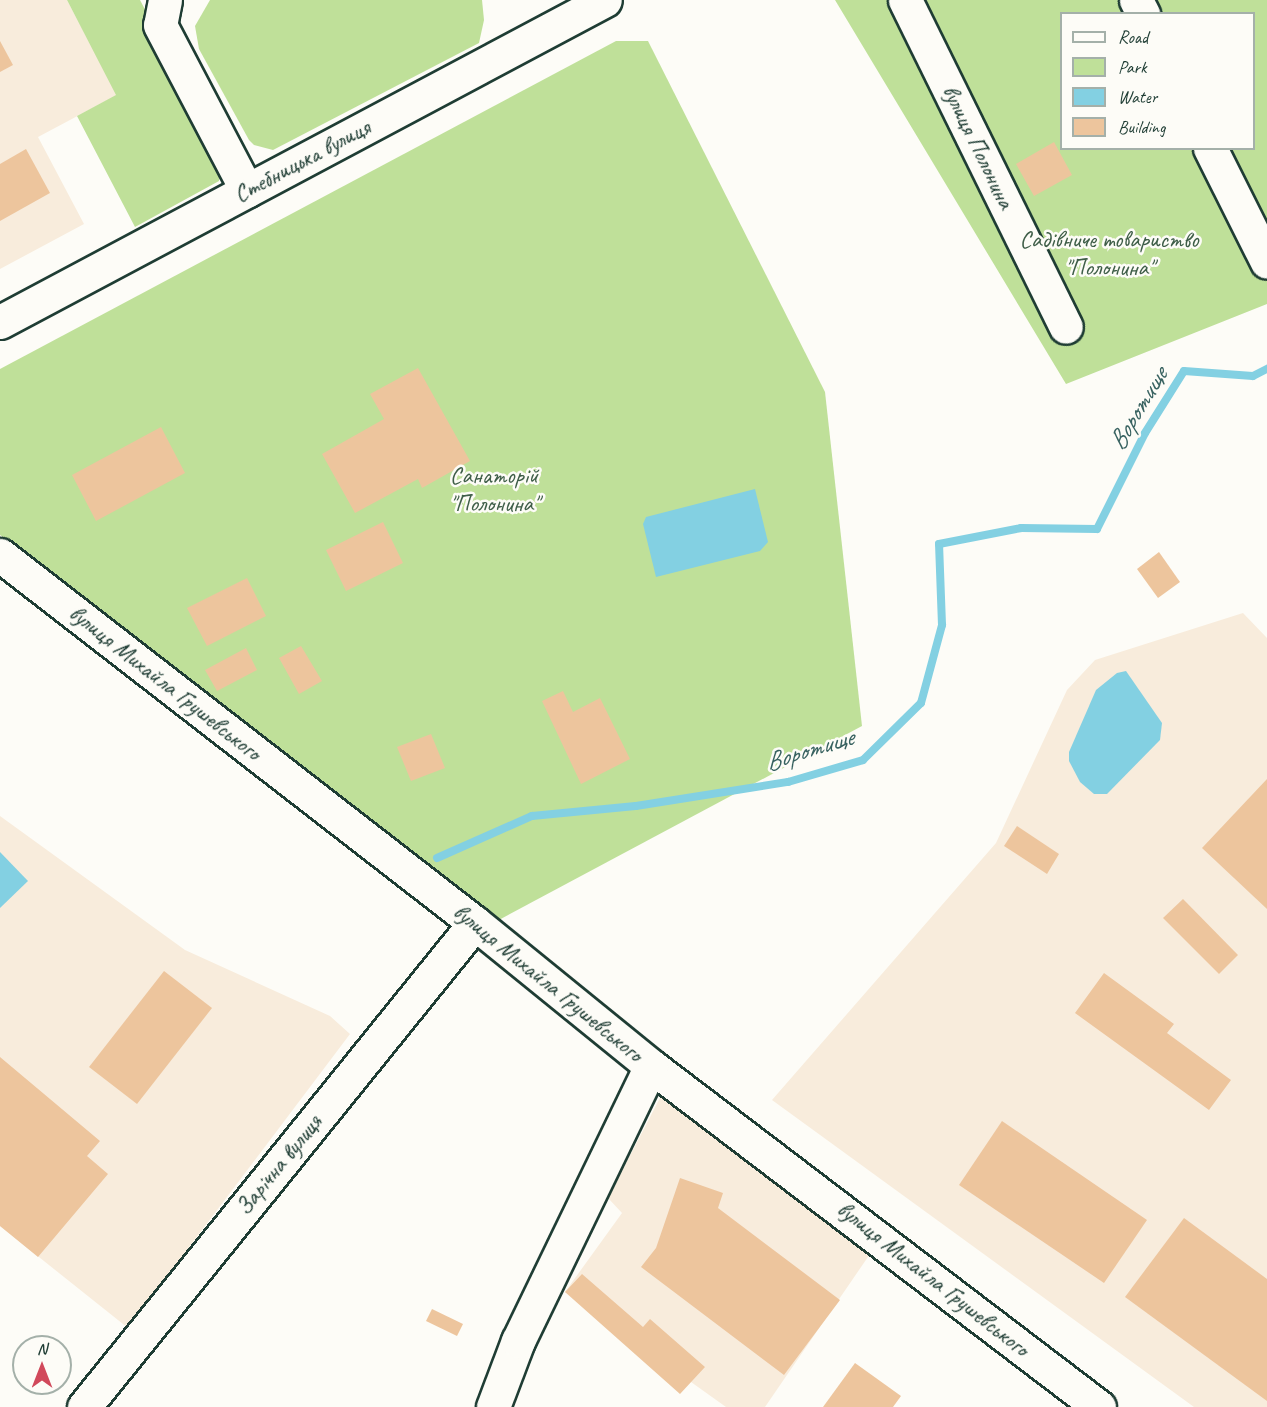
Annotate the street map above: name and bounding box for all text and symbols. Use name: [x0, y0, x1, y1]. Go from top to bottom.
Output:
legend: [1060, 12, 1255, 150]
text: Road: [1118, 26, 1148, 48]
text: Park: [1118, 56, 1147, 78]
street label: вулиця Полонина: [936, 80, 1020, 214]
text: Water: [1118, 86, 1157, 108]
street label: Стебницька вулиця: [229, 113, 375, 209]
text: Building: [1118, 116, 1165, 138]
park label: Садівниче товариство "Полонина": [1021, 226, 1197, 282]
water label: Воротище: [1101, 362, 1175, 456]
park label: Санаторій "Полонина": [449, 462, 539, 518]
street label: вулиця Михайла Грушевського: [64, 600, 266, 766]
water label: Воротище: [761, 722, 857, 778]
street label: вулиця Михайла Грушевського: [448, 898, 648, 1068]
street label: Зарічна вулиця: [229, 1109, 329, 1221]
street label: вулиця Михайла Грушевського: [832, 1196, 1034, 1362]
north arrow: [12, 1335, 72, 1395]
text: N: [37, 1339, 47, 1359]

